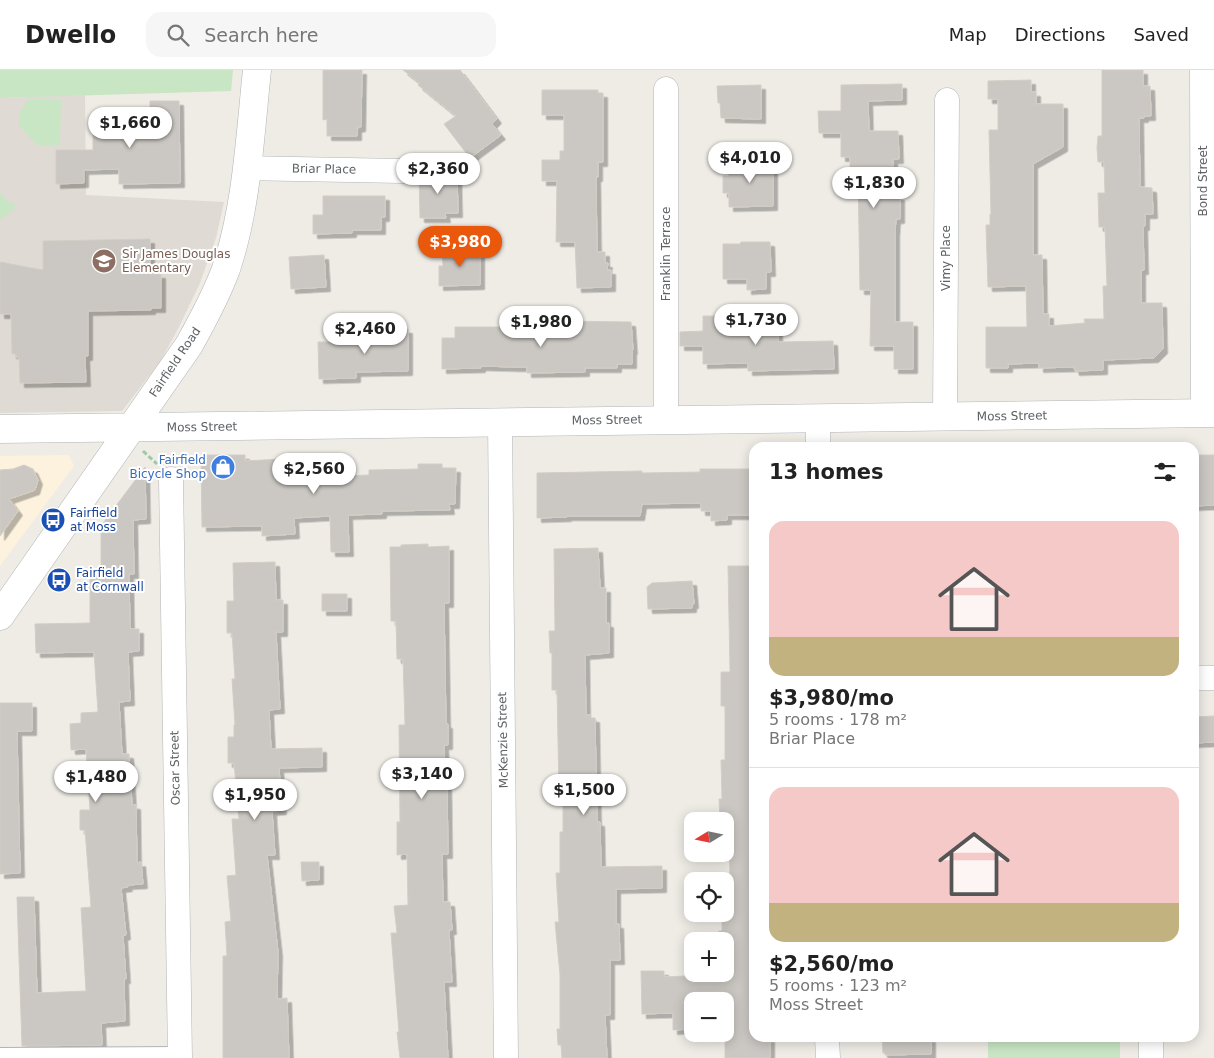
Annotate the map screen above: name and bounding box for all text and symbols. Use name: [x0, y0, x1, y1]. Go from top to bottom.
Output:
search box: [146, 12, 496, 57]
text: Dwello: [25, 21, 116, 49]
icon: search: [164, 21, 192, 49]
text: Search here: [204, 24, 318, 46]
text: Map: [949, 24, 987, 45]
text: Directions: [1015, 24, 1105, 45]
text: Saved: [1133, 24, 1189, 45]
pin: $1,660: [89, 106, 171, 149]
text: $1,660: [99, 113, 161, 132]
pin: $4,010: [709, 142, 791, 184]
street label: Bond Street: [1196, 145, 1210, 217]
text: $4,010: [719, 148, 781, 167]
pin: $2,360: [397, 152, 479, 195]
text: $2,360: [407, 159, 469, 178]
street label: Briar Place: [292, 161, 356, 177]
pin: $1,830: [833, 166, 915, 209]
text: $1,830: [843, 173, 905, 192]
street label: Franklin Terrace: [659, 207, 673, 301]
street label: Vimy Place: [939, 225, 953, 291]
pin: $3,980: [419, 226, 501, 268]
text: $3,980: [429, 232, 491, 251]
place label: Sir James Douglas Elementary: [122, 247, 230, 275]
school or university icon: Sir James Douglas Elementary: [91, 248, 117, 274]
pin: $1,730: [715, 304, 797, 346]
pin: $1,980: [500, 306, 582, 348]
text: $1,730: [725, 310, 787, 329]
pin: $2,460: [324, 312, 406, 355]
text: $1,980: [510, 312, 572, 331]
text: $2,460: [334, 319, 396, 338]
street label: Fairfield Road: [146, 324, 204, 400]
street label: Moss Street: [977, 408, 1048, 424]
street label: Moss Street: [572, 412, 643, 428]
street label: Moss Street: [167, 419, 238, 435]
pin: $2,560: [273, 452, 355, 495]
place label: Fairfield Bicycle Shop: [129, 453, 206, 481]
shop icon: Fairfield Bicycle Shop: [210, 454, 236, 480]
icon: filters: [1151, 458, 1179, 486]
text: $2,560: [283, 459, 345, 478]
text: 13 homes: [769, 460, 884, 484]
place label: Fairfield at Moss: [70, 506, 117, 534]
bus stop icon: Fairfield at Moss: [40, 507, 66, 533]
icon: home: [929, 554, 1019, 644]
place label: Fairfield at Cornwall: [76, 566, 144, 594]
bus stop icon: Fairfield at Cornwall: [46, 567, 72, 593]
text: $3,980/mo: [769, 686, 894, 710]
street label: McKenzie Street: [495, 691, 511, 788]
text: 5 rooms · 178 m²: [769, 710, 907, 729]
text: Briar Place: [769, 729, 855, 748]
street label: Oscar Street: [167, 730, 183, 806]
pin: $3,140: [381, 758, 463, 800]
pin: $1,480: [55, 760, 137, 803]
text: $3,140: [391, 764, 453, 783]
text: $1,480: [65, 767, 127, 786]
pin: $1,500: [543, 774, 625, 816]
pin: $1,950: [214, 778, 296, 821]
text: $1,500: [553, 780, 615, 799]
text: $1,950: [224, 785, 286, 804]
north arrow: [684, 812, 734, 862]
map controls: [684, 812, 734, 1042]
icon: home: [929, 819, 1019, 909]
button: locate: [684, 872, 734, 922]
button: +: [684, 932, 734, 982]
text: $2,560/mo: [769, 952, 894, 976]
text: 5 rooms · 123 m²: [769, 976, 907, 995]
button: −: [684, 992, 734, 1042]
text: Moss Street: [769, 995, 863, 1014]

